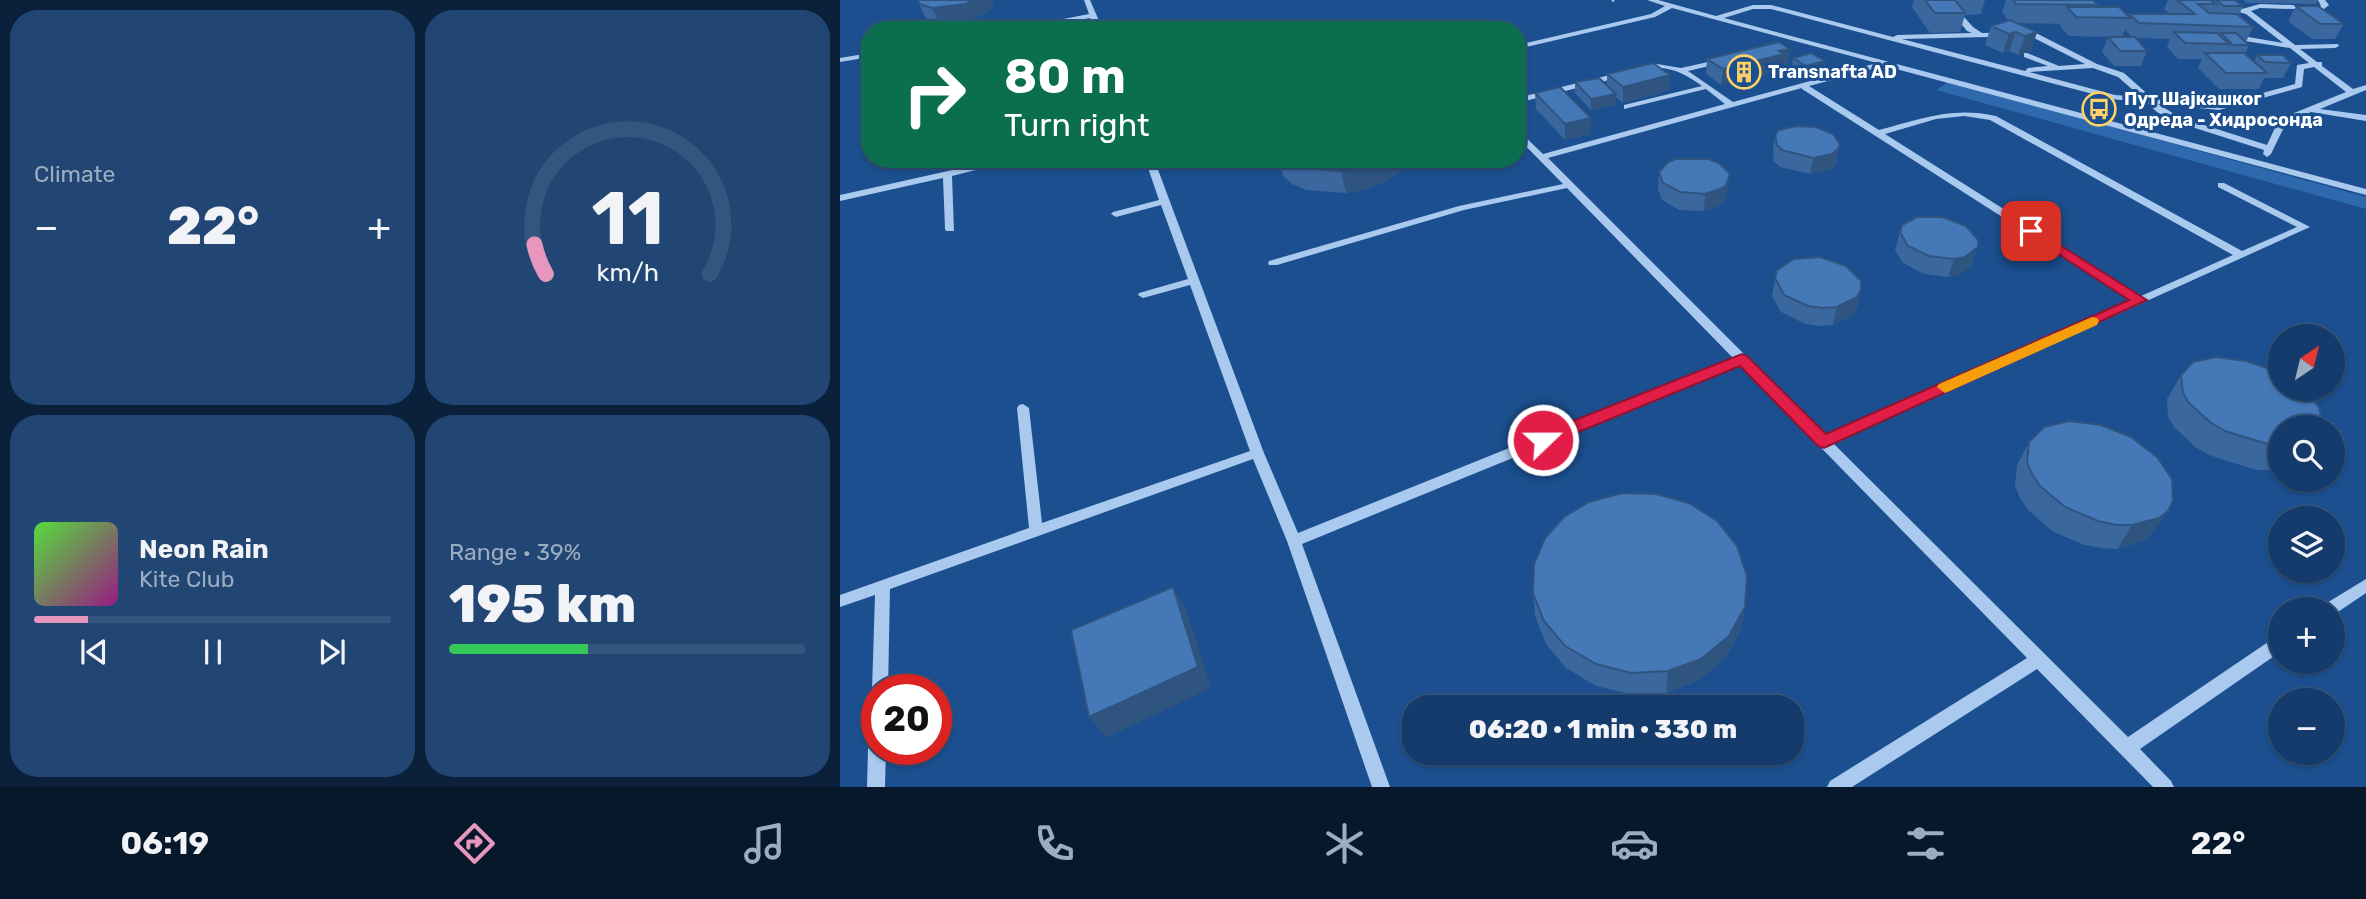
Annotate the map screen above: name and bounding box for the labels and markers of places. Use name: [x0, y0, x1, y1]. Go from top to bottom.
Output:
building icon: Transnafta AD: [1725, 53, 1763, 91]
place label: Transnafta AD: [1768, 61, 1897, 83]
place label: Пут Шајкашког Одреда - Хидросонда: [2124, 88, 2323, 131]
bus stop icon: Пут Шајкашког Одреда - Хидросонда: [2080, 90, 2118, 128]
pin: [2001, 201, 2061, 261]

